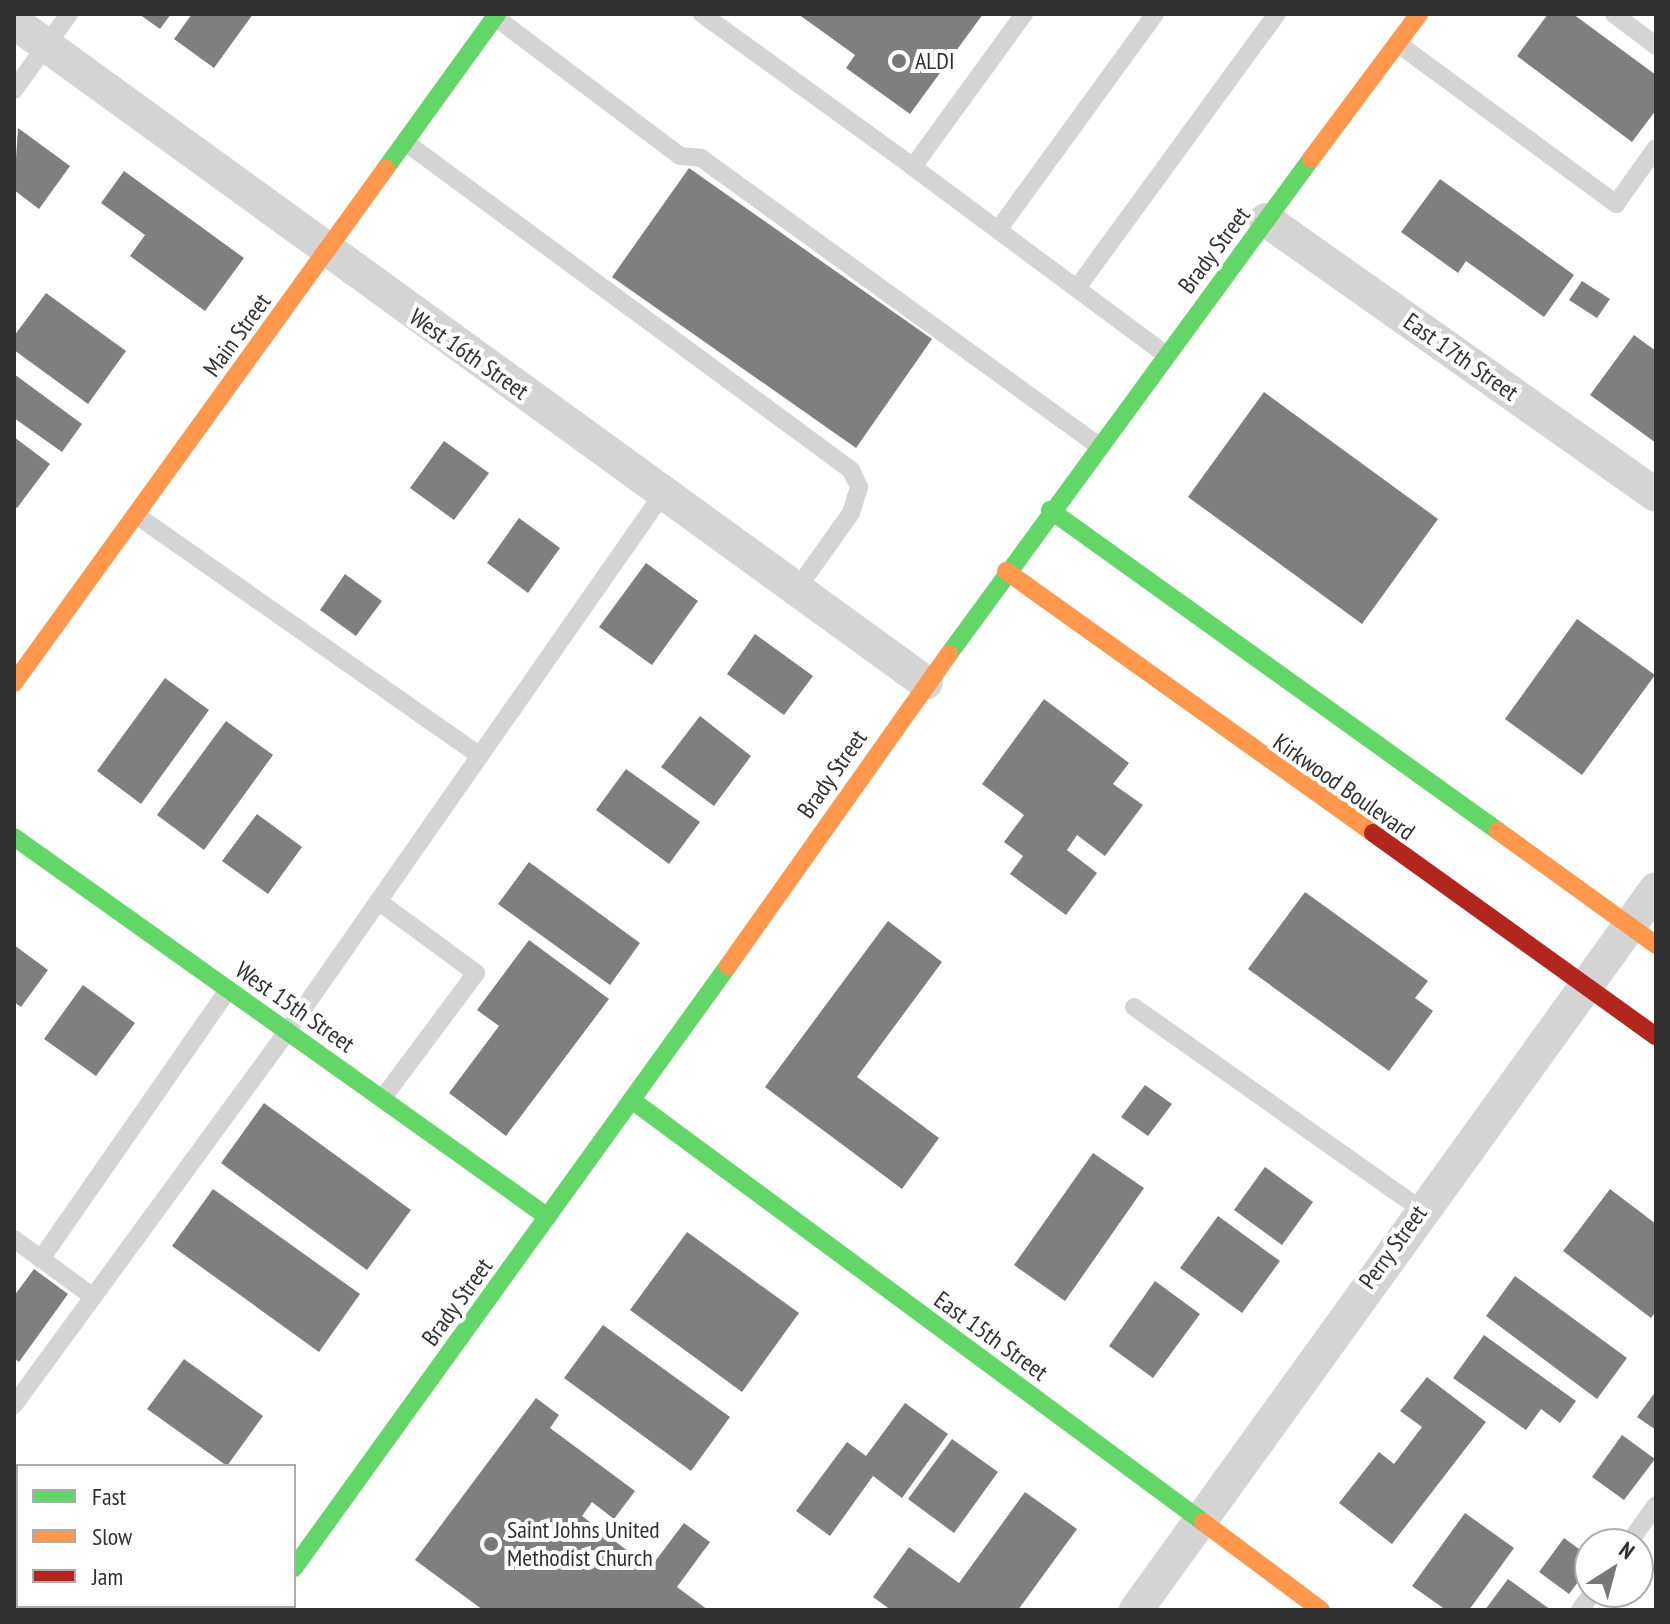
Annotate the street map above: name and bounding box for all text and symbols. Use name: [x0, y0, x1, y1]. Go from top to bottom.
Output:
place label: ALDI: [915, 47, 955, 75]
marker: ALDI: [890, 52, 908, 70]
street label: Brady Street: [1172, 201, 1256, 299]
street label: Main Street: [197, 288, 277, 382]
street label: West 16th Street: [404, 302, 534, 406]
street label: East 17th Street: [1398, 307, 1524, 407]
street label: Brady Street: [791, 724, 873, 824]
street label: Kirkwood Boulevard: [1268, 728, 1420, 846]
street label: West 15th Street: [230, 955, 360, 1059]
street label: Perry Street: [1353, 1199, 1433, 1295]
street label: Brady Street: [415, 1252, 499, 1352]
street label: East 15th Street: [929, 1285, 1053, 1387]
legend: [16, 1464, 296, 1608]
text: Fast: [92, 1481, 126, 1512]
place label: Saint Johns United Methodist Church: [507, 1516, 660, 1572]
text: Slow: [92, 1521, 132, 1552]
north arrow: [1574, 1528, 1654, 1608]
marker: Saint Johns United Methodist Church: [482, 1535, 500, 1553]
text: N: [1614, 1535, 1640, 1565]
text: Jam: [92, 1561, 123, 1592]

